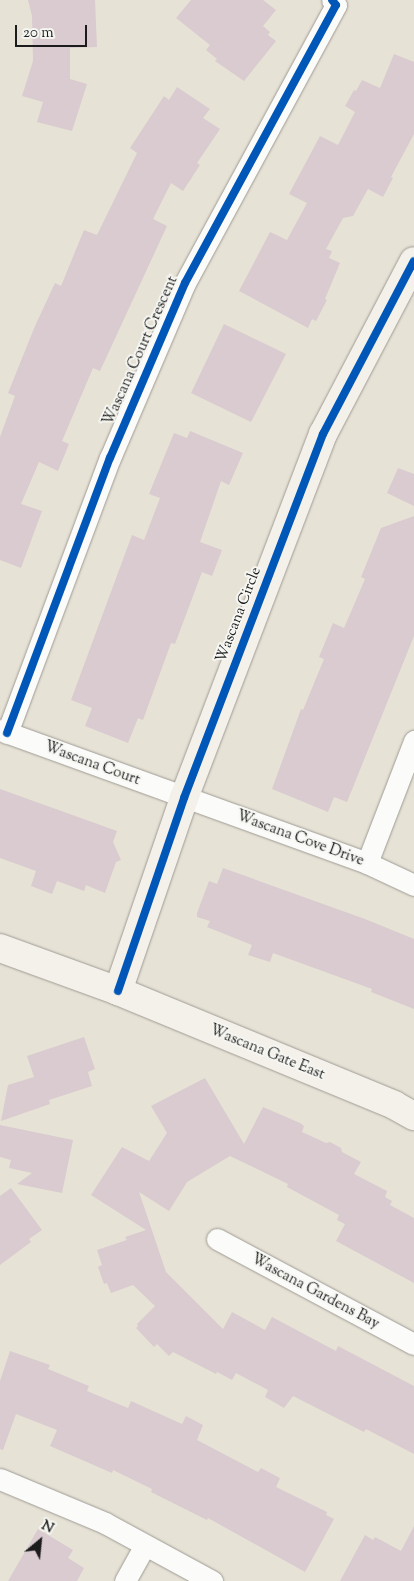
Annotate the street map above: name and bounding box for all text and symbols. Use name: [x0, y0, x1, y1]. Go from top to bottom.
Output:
scale bar: [18, 15, 90, 47]
text: 20 m: [23, 23, 54, 44]
street label: Wascana Court Crescent: [100, 273, 182, 429]
street label: Wascana Circle: [213, 565, 265, 665]
street label: Wascana Court: [42, 738, 142, 790]
street label: Wascana Cove Drive: [234, 808, 366, 870]
street label: Wascana Gate East: [207, 1022, 327, 1084]
street label: Wascana Gardens Bay: [248, 1251, 382, 1333]
north arrow: [15, 1516, 65, 1566]
text: N: [37, 1516, 57, 1539]

